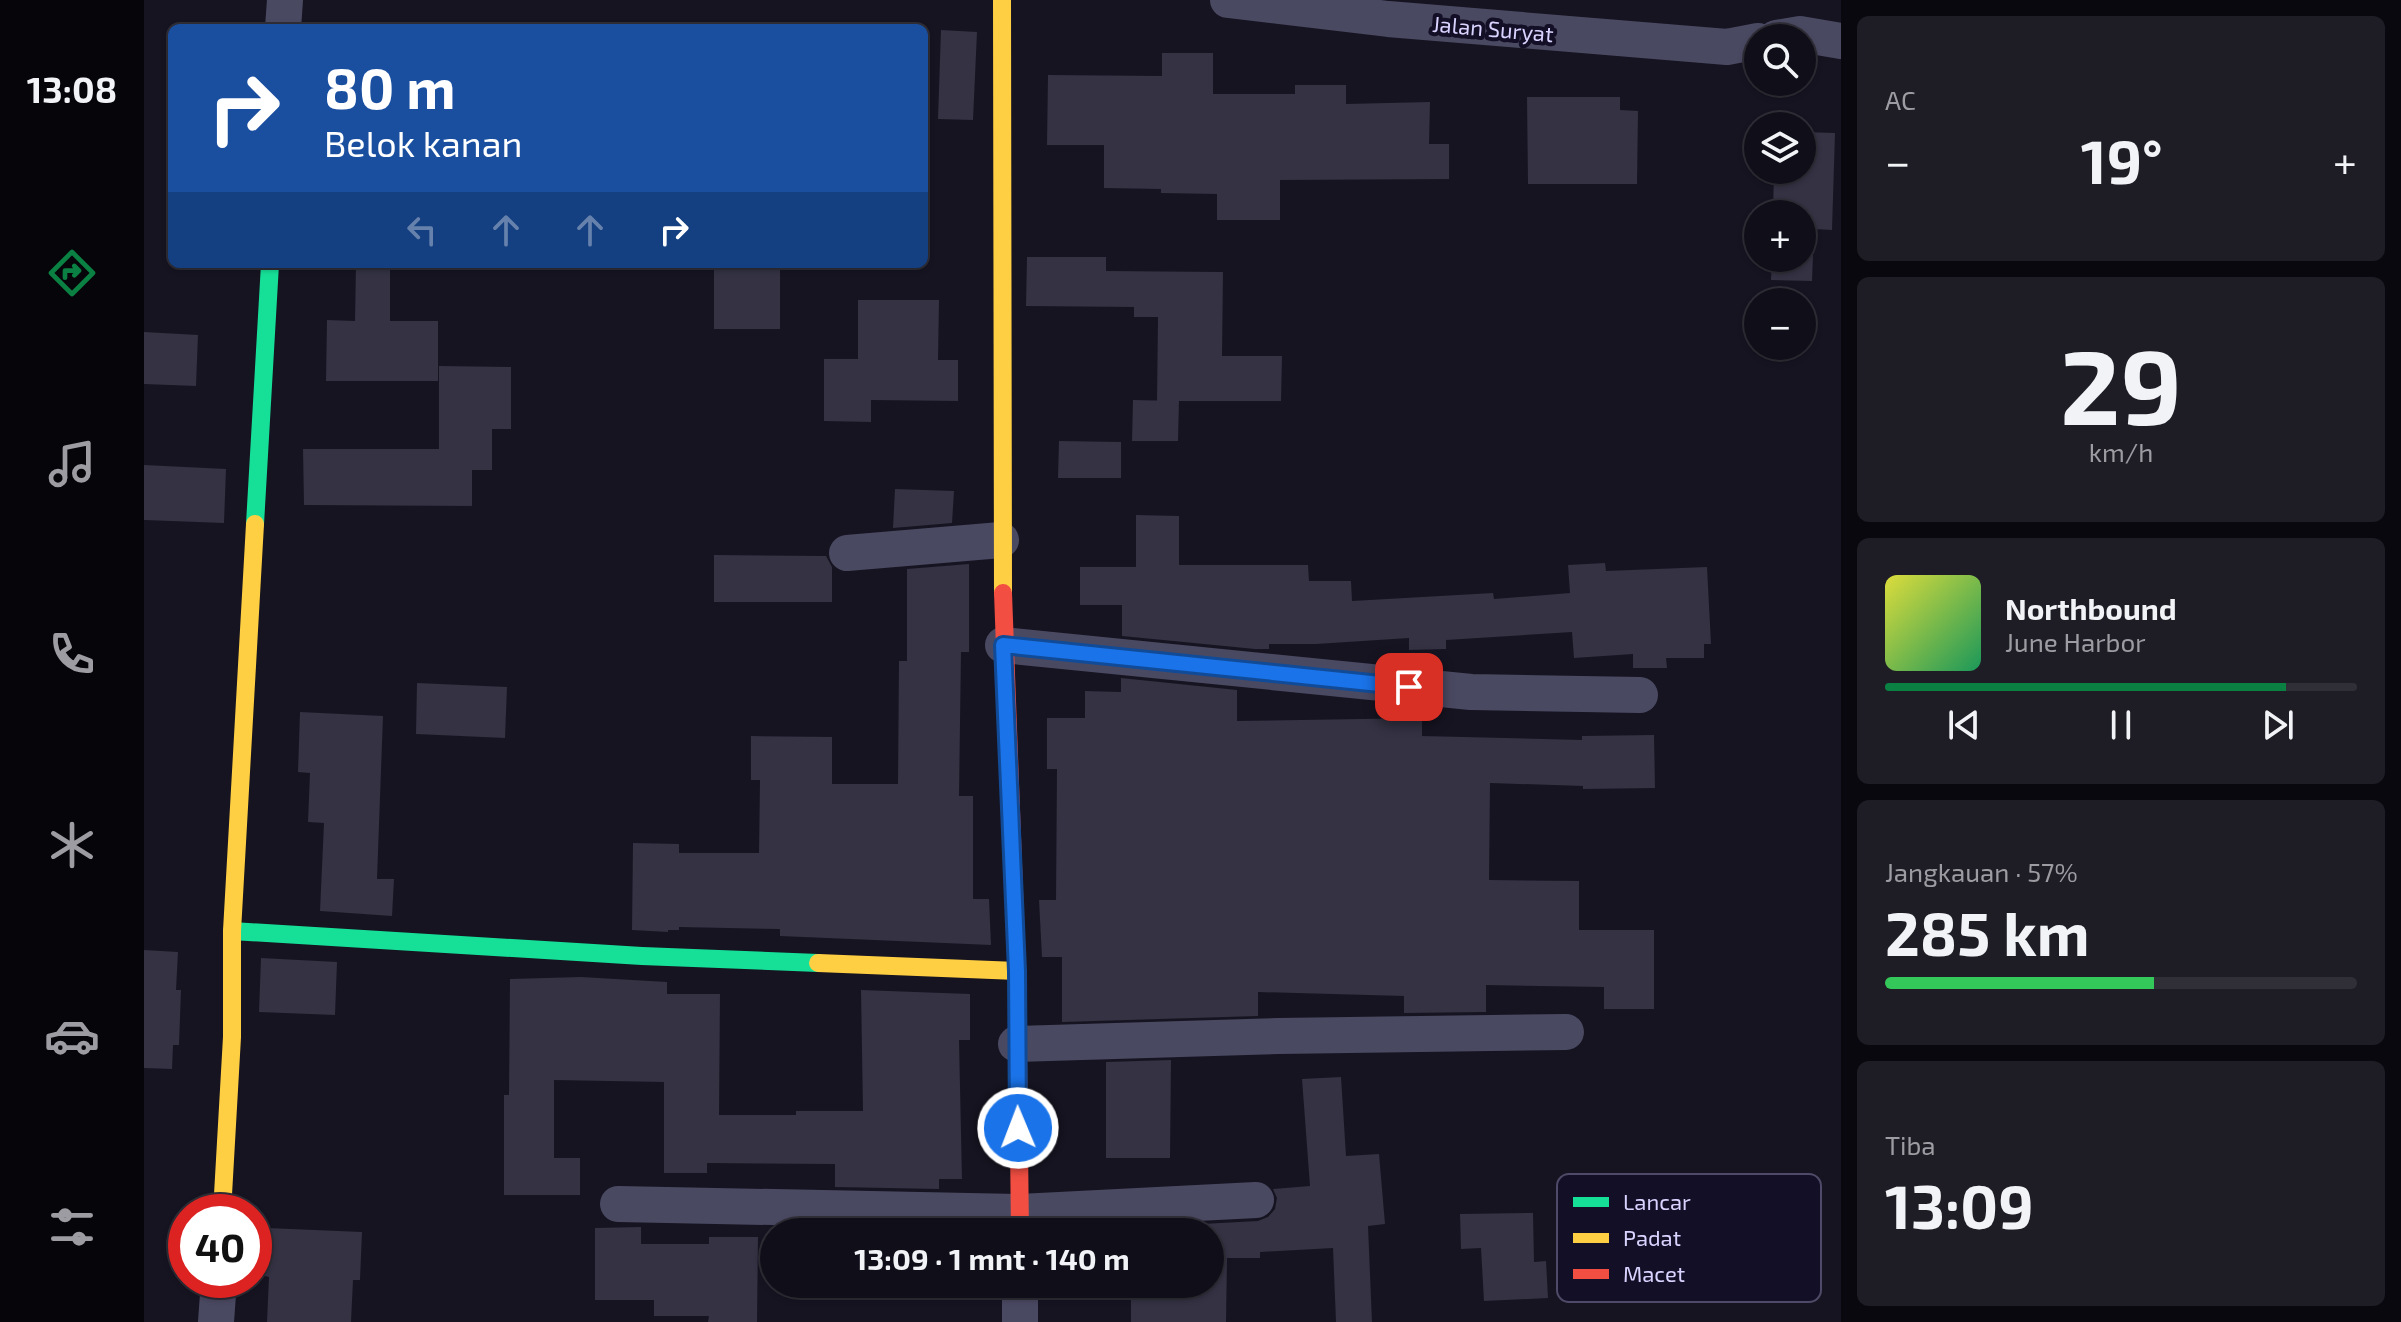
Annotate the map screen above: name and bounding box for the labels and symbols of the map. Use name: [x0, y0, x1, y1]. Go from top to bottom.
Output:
street label: Jalan Suryat: [1431, 10, 1555, 46]
pin: [1375, 653, 1443, 721]
position arrow: [976, 1086, 1060, 1170]
legend: [1557, 1174, 1821, 1302]
text: Lancar: [1623, 1188, 1691, 1214]
speed limit sign: 40: [168, 1194, 272, 1298]
text: Padat: [1623, 1224, 1681, 1250]
text: Macet: [1623, 1260, 1685, 1286]

